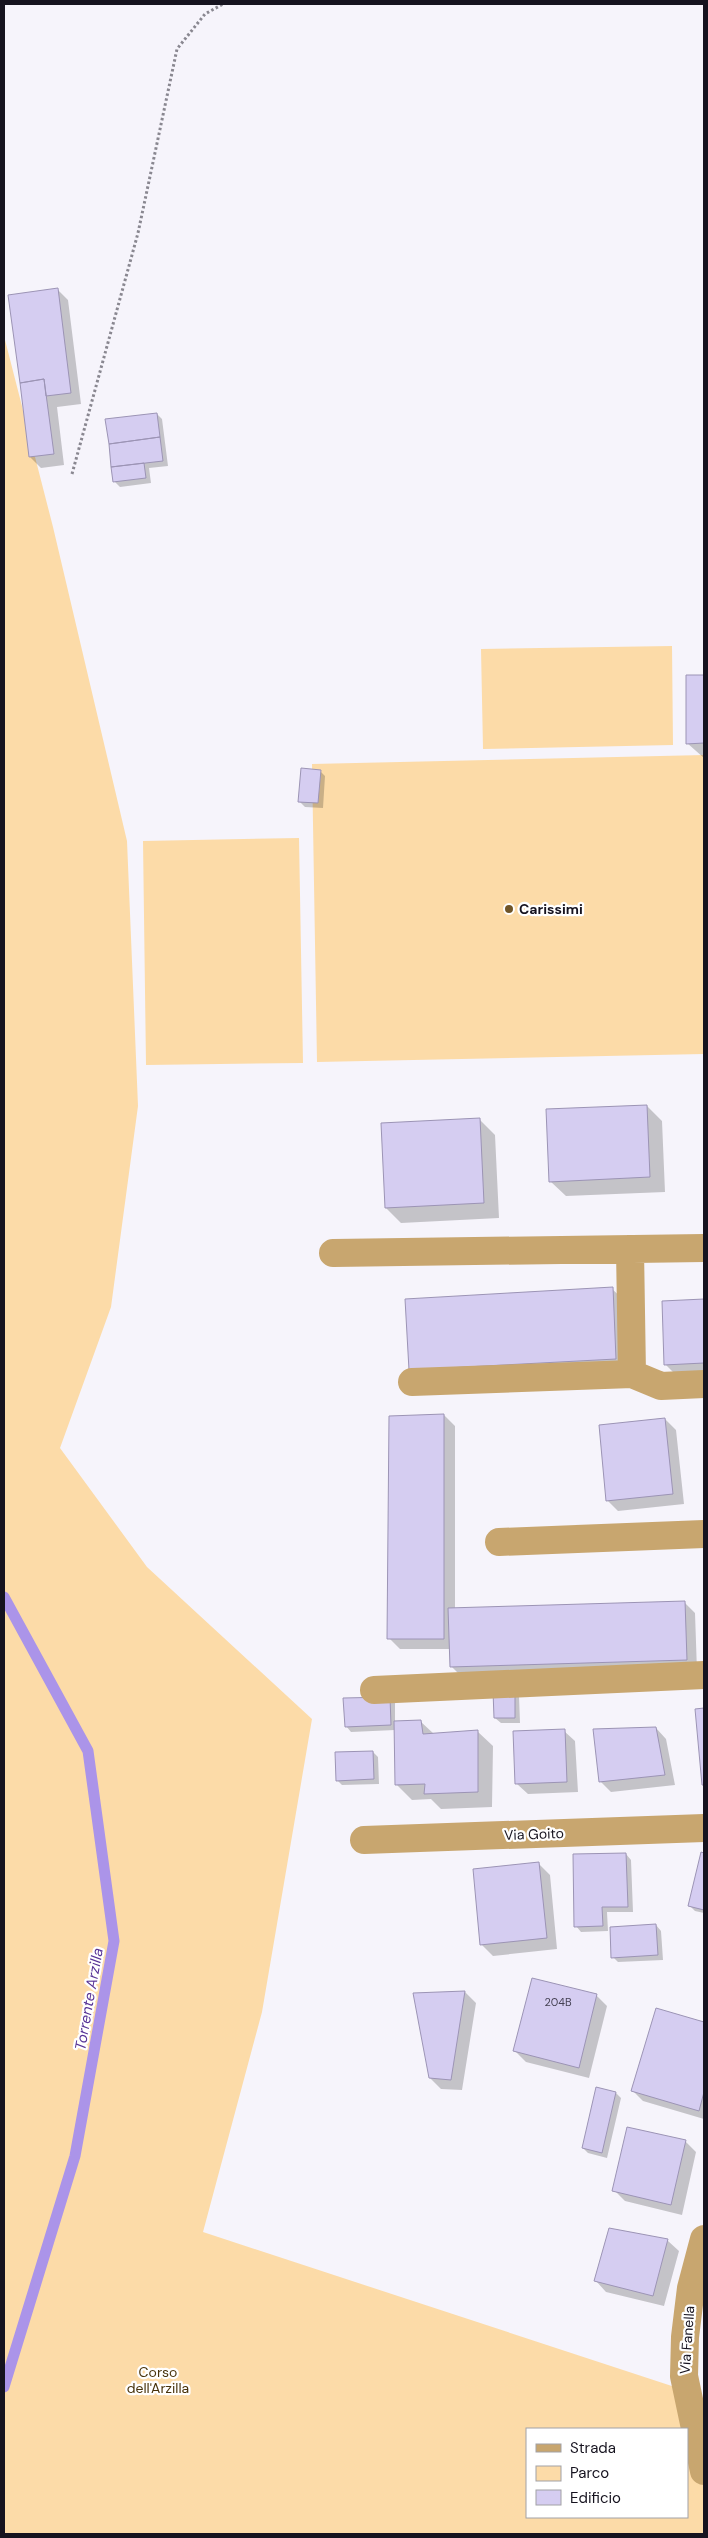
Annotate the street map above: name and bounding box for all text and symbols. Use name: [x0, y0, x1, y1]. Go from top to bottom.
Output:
place label: Carissimi: [519, 900, 583, 918]
marker: Carissimi: [503, 903, 515, 915]
street label: Via Goito: [504, 1824, 564, 1844]
water label: Torrente Arzilla: [70, 1946, 108, 2052]
house number: 204B: [544, 1995, 572, 2009]
street label: Via Fanella: [676, 2305, 698, 2375]
park label: Corso dell'Arzilla: [127, 2363, 189, 2397]
legend: [526, 2428, 688, 2518]
text: Strada: [570, 2438, 616, 2458]
text: Parco: [570, 2463, 609, 2483]
text: Edificio: [570, 2488, 621, 2508]

